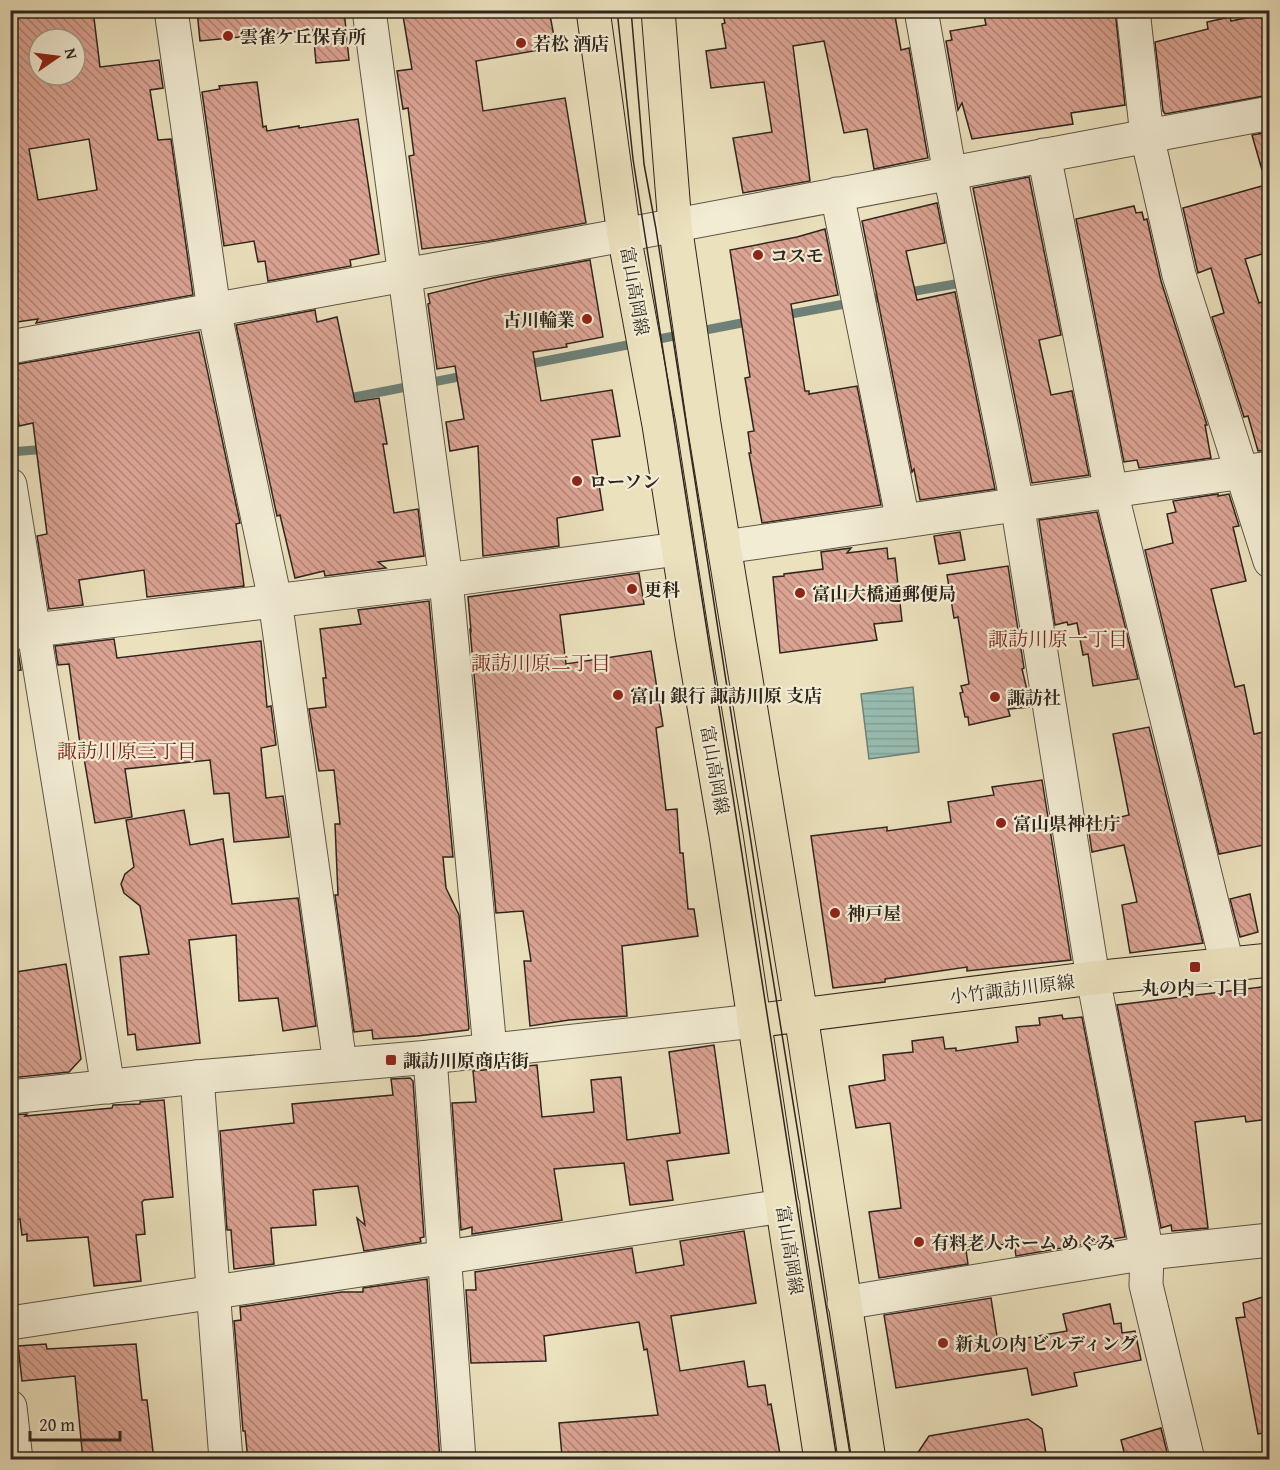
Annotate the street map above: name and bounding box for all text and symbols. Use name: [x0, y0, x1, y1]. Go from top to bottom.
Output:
place label: 雲雀ケ丘保育所: [240, 23, 366, 50]
north arrow: [27, 27, 87, 87]
marker: 雲雀ケ丘保育所: [221, 29, 235, 43]
place label: 若松 酒店: [533, 30, 609, 57]
marker: 若松 酒店: [514, 36, 528, 50]
text: N: [59, 45, 85, 62]
place label: コスモ: [770, 242, 824, 269]
street label: 富山高岡線: [614, 244, 656, 338]
marker: コスモ: [751, 248, 765, 262]
place label: 古川輪業: [503, 306, 575, 333]
marker: 古川輪業: [580, 312, 594, 326]
place label: ローソン: [589, 468, 660, 495]
marker: ローソン: [570, 474, 584, 488]
place label: 更科: [644, 576, 680, 603]
place label: 富山大橋通郵便局: [812, 580, 956, 607]
marker: 更科: [625, 582, 639, 596]
marker: 富山大橋通郵便局: [793, 586, 807, 600]
district label: 諏訪川原一丁目: [988, 624, 1128, 653]
district label: 諏訪川原二丁目: [471, 648, 611, 677]
place label: 富山 銀行 諏訪川原 支店: [630, 682, 822, 709]
place label: 諏訪社: [1007, 684, 1061, 711]
marker: 富山 銀行 諏訪川原 支店: [611, 688, 625, 702]
marker: 諏訪社: [988, 690, 1002, 704]
street label: 富山高岡線: [694, 723, 736, 817]
district label: 諏訪川原三丁目: [57, 736, 197, 765]
place label: 富山県神社庁: [1013, 810, 1121, 837]
marker: 富山県神社庁: [994, 816, 1008, 830]
place label: 神戸屋: [847, 900, 901, 927]
marker: 神戸屋: [828, 906, 842, 920]
marker: 丸の内一丁目: [1188, 960, 1202, 974]
street label: 小竹諏訪川原線: [948, 968, 1076, 1010]
place label: 丸の内一丁目: [1141, 974, 1249, 1001]
place label: 諏訪川原商店街: [403, 1047, 529, 1074]
marker: 諏訪川原商店街: [384, 1053, 398, 1067]
street label: 富山高岡線: [770, 1203, 810, 1297]
place label: 有料老人ホーム めぐみ: [931, 1229, 1115, 1256]
marker: 有料老人ホーム めぐみ: [912, 1235, 926, 1249]
place label: 新丸の内 ビルディング: [955, 1330, 1137, 1357]
marker: 新丸の内 ビルディング: [936, 1336, 950, 1350]
scale bar: [30, 1404, 120, 1442]
text: 20 m: [39, 1411, 75, 1438]

